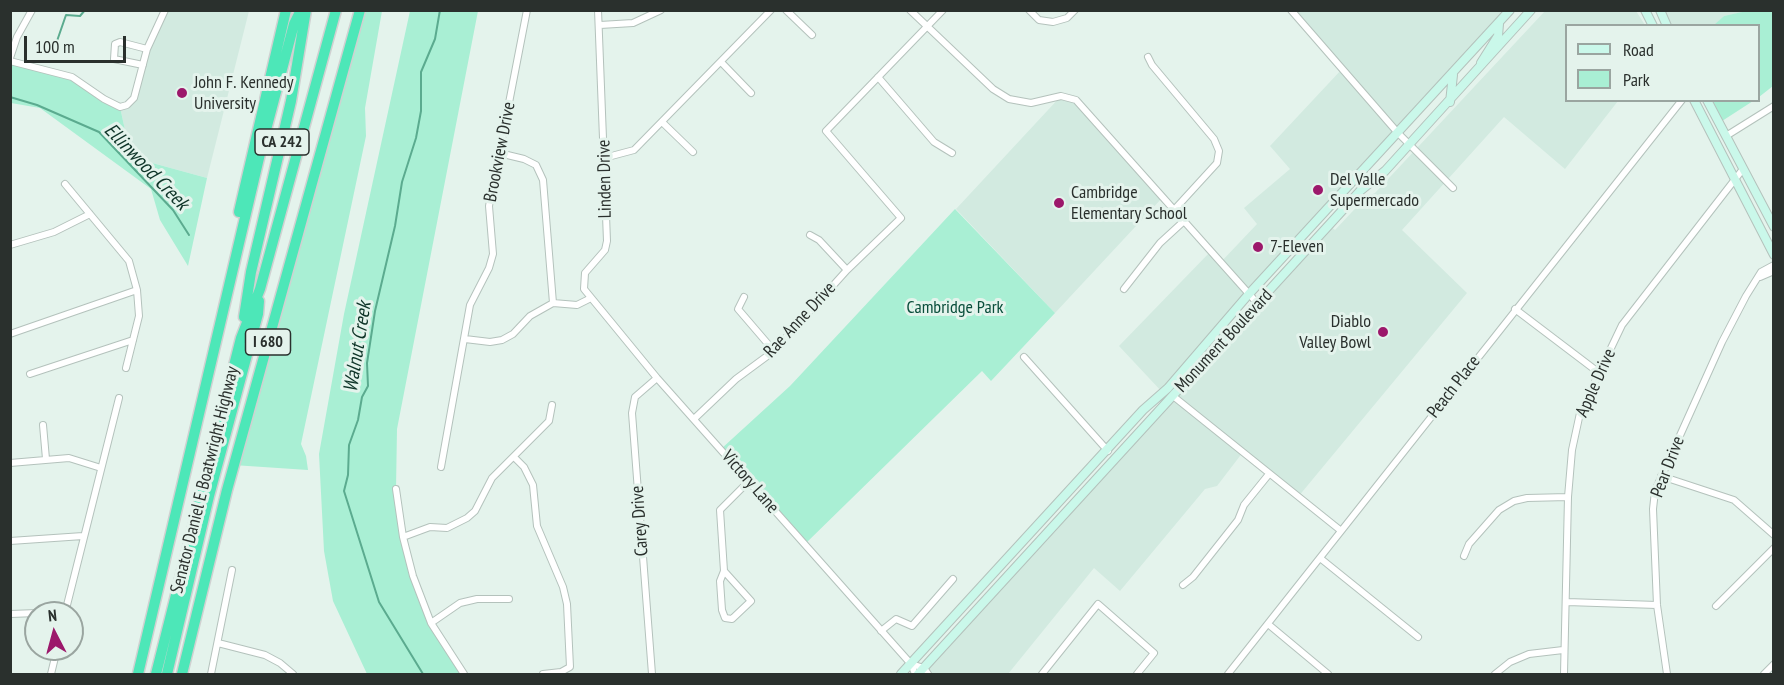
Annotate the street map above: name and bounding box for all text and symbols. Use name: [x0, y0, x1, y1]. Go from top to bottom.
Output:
scale bar: [27, 24, 129, 62]
legend: [1565, 24, 1760, 102]
text: 100 m: [35, 35, 75, 58]
text: Road: [1623, 38, 1654, 61]
text: Park: [1623, 68, 1650, 91]
place label: John F. Kennedy University: [194, 72, 294, 115]
marker: John F. Kennedy University: [175, 86, 189, 100]
street label: Brookview Drive: [480, 100, 520, 204]
water label: Ellinwood Creek: [99, 119, 193, 215]
road number: CA 242: [255, 129, 309, 155]
street label: Linden Drive: [594, 139, 616, 219]
place label: Del Valle Supermercado: [1330, 169, 1419, 212]
place label: Cambridge Elementary School: [1071, 182, 1187, 224]
marker: Del Valle Supermercado: [1311, 183, 1325, 197]
marker: Cambridge Elementary School: [1052, 196, 1066, 210]
place label: 7-Eleven: [1270, 236, 1324, 258]
marker: 7-Eleven: [1251, 240, 1265, 254]
street label: Rae Anne Drive: [760, 278, 840, 362]
street label: Monument Boulevard: [1171, 285, 1277, 397]
park label: Cambridge Park: [906, 297, 1004, 319]
water label: Walnut Creek: [339, 300, 377, 394]
place label: Diablo Valley Bowl: [1299, 311, 1371, 354]
marker: Diablo Valley Bowl: [1376, 325, 1390, 339]
road number: I 680: [246, 329, 290, 355]
street label: Apple Drive: [1571, 346, 1621, 420]
street label: Peach Place: [1423, 351, 1485, 423]
street label: Senator Daniel E Boatwright Highway: [166, 364, 244, 596]
street label: Pear Drive: [1647, 433, 1689, 501]
street label: Victory Lane: [717, 446, 783, 518]
street label: Carey Drive: [627, 485, 653, 557]
north arrow: [24, 601, 84, 661]
text: N: [47, 605, 58, 625]

